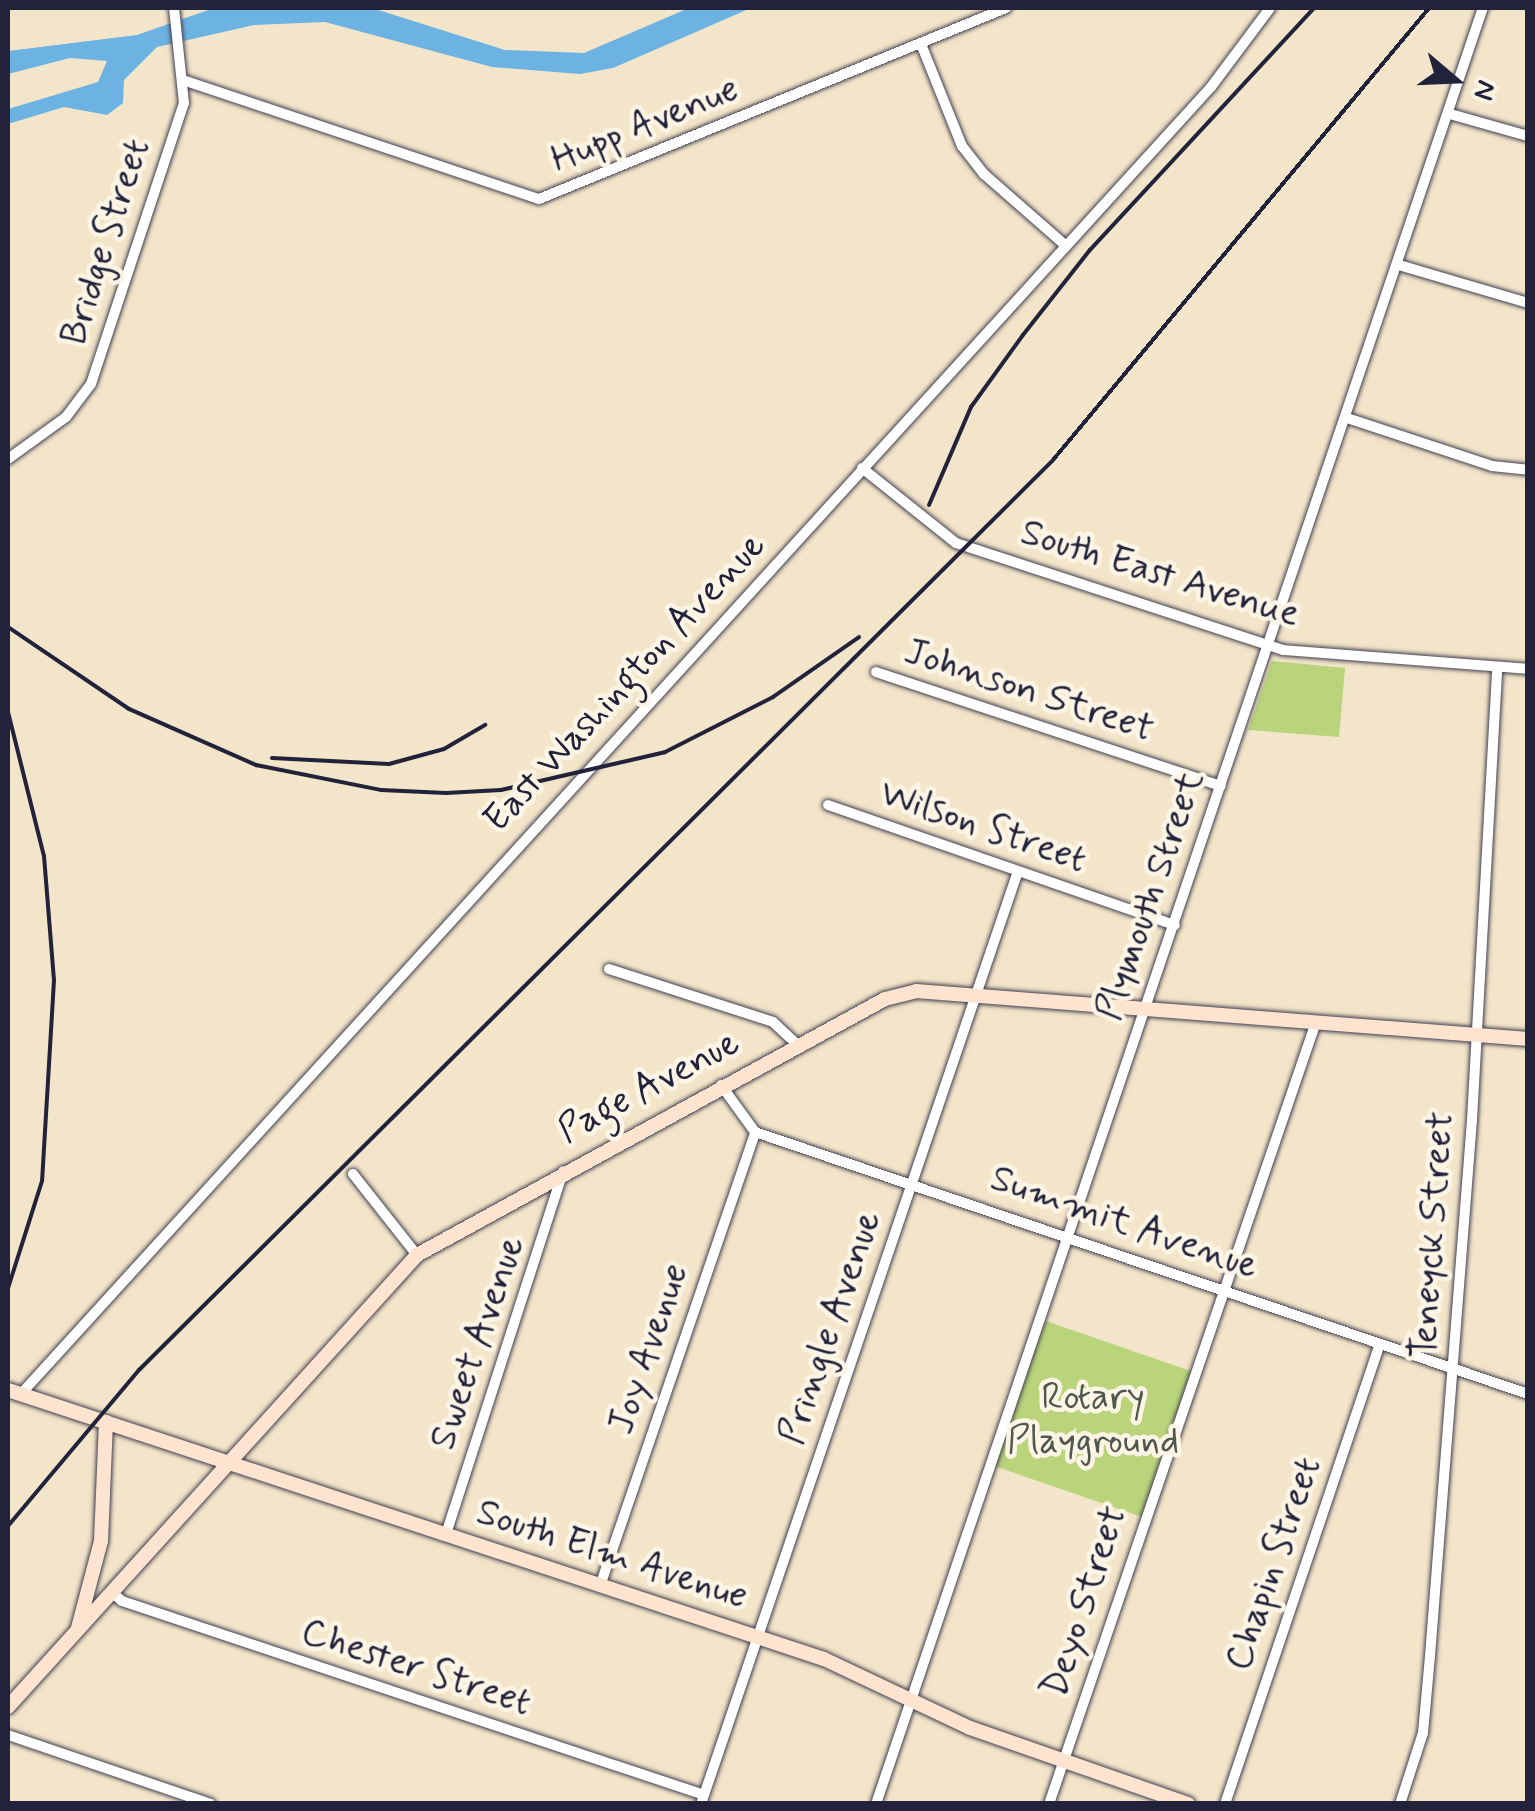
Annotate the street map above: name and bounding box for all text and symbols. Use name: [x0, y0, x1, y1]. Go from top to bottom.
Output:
north arrow: [1405, 30, 1505, 130]
street label: Hupp Avenue: [542, 66, 748, 184]
text: N: [1463, 75, 1504, 105]
street label: Bridge Street: [50, 130, 162, 354]
street label: South East Avenue: [1015, 510, 1305, 638]
street label: East Washington Avenue: [476, 525, 774, 841]
street label: Johnson Street: [899, 629, 1159, 753]
street label: Plymouth Street: [1087, 765, 1215, 1027]
street label: Wilson Street: [871, 769, 1095, 885]
street label: Page Avenue: [548, 1019, 750, 1155]
street label: Teneyck Street: [1402, 1111, 1464, 1359]
street label: Summit Avenue: [986, 1157, 1262, 1289]
street label: Pringle Avenue: [769, 1202, 893, 1454]
street label: Sweet Avenue: [419, 1227, 537, 1459]
street label: Joy Avenue: [597, 1254, 701, 1444]
park label: Rotary Playground: [1007, 1375, 1179, 1465]
street label: Chapin Street: [1215, 1449, 1333, 1679]
street label: South Elm Avenue: [467, 1489, 757, 1621]
street label: Deyo Street: [1033, 1501, 1137, 1703]
street label: Chester Street: [292, 1608, 540, 1728]

